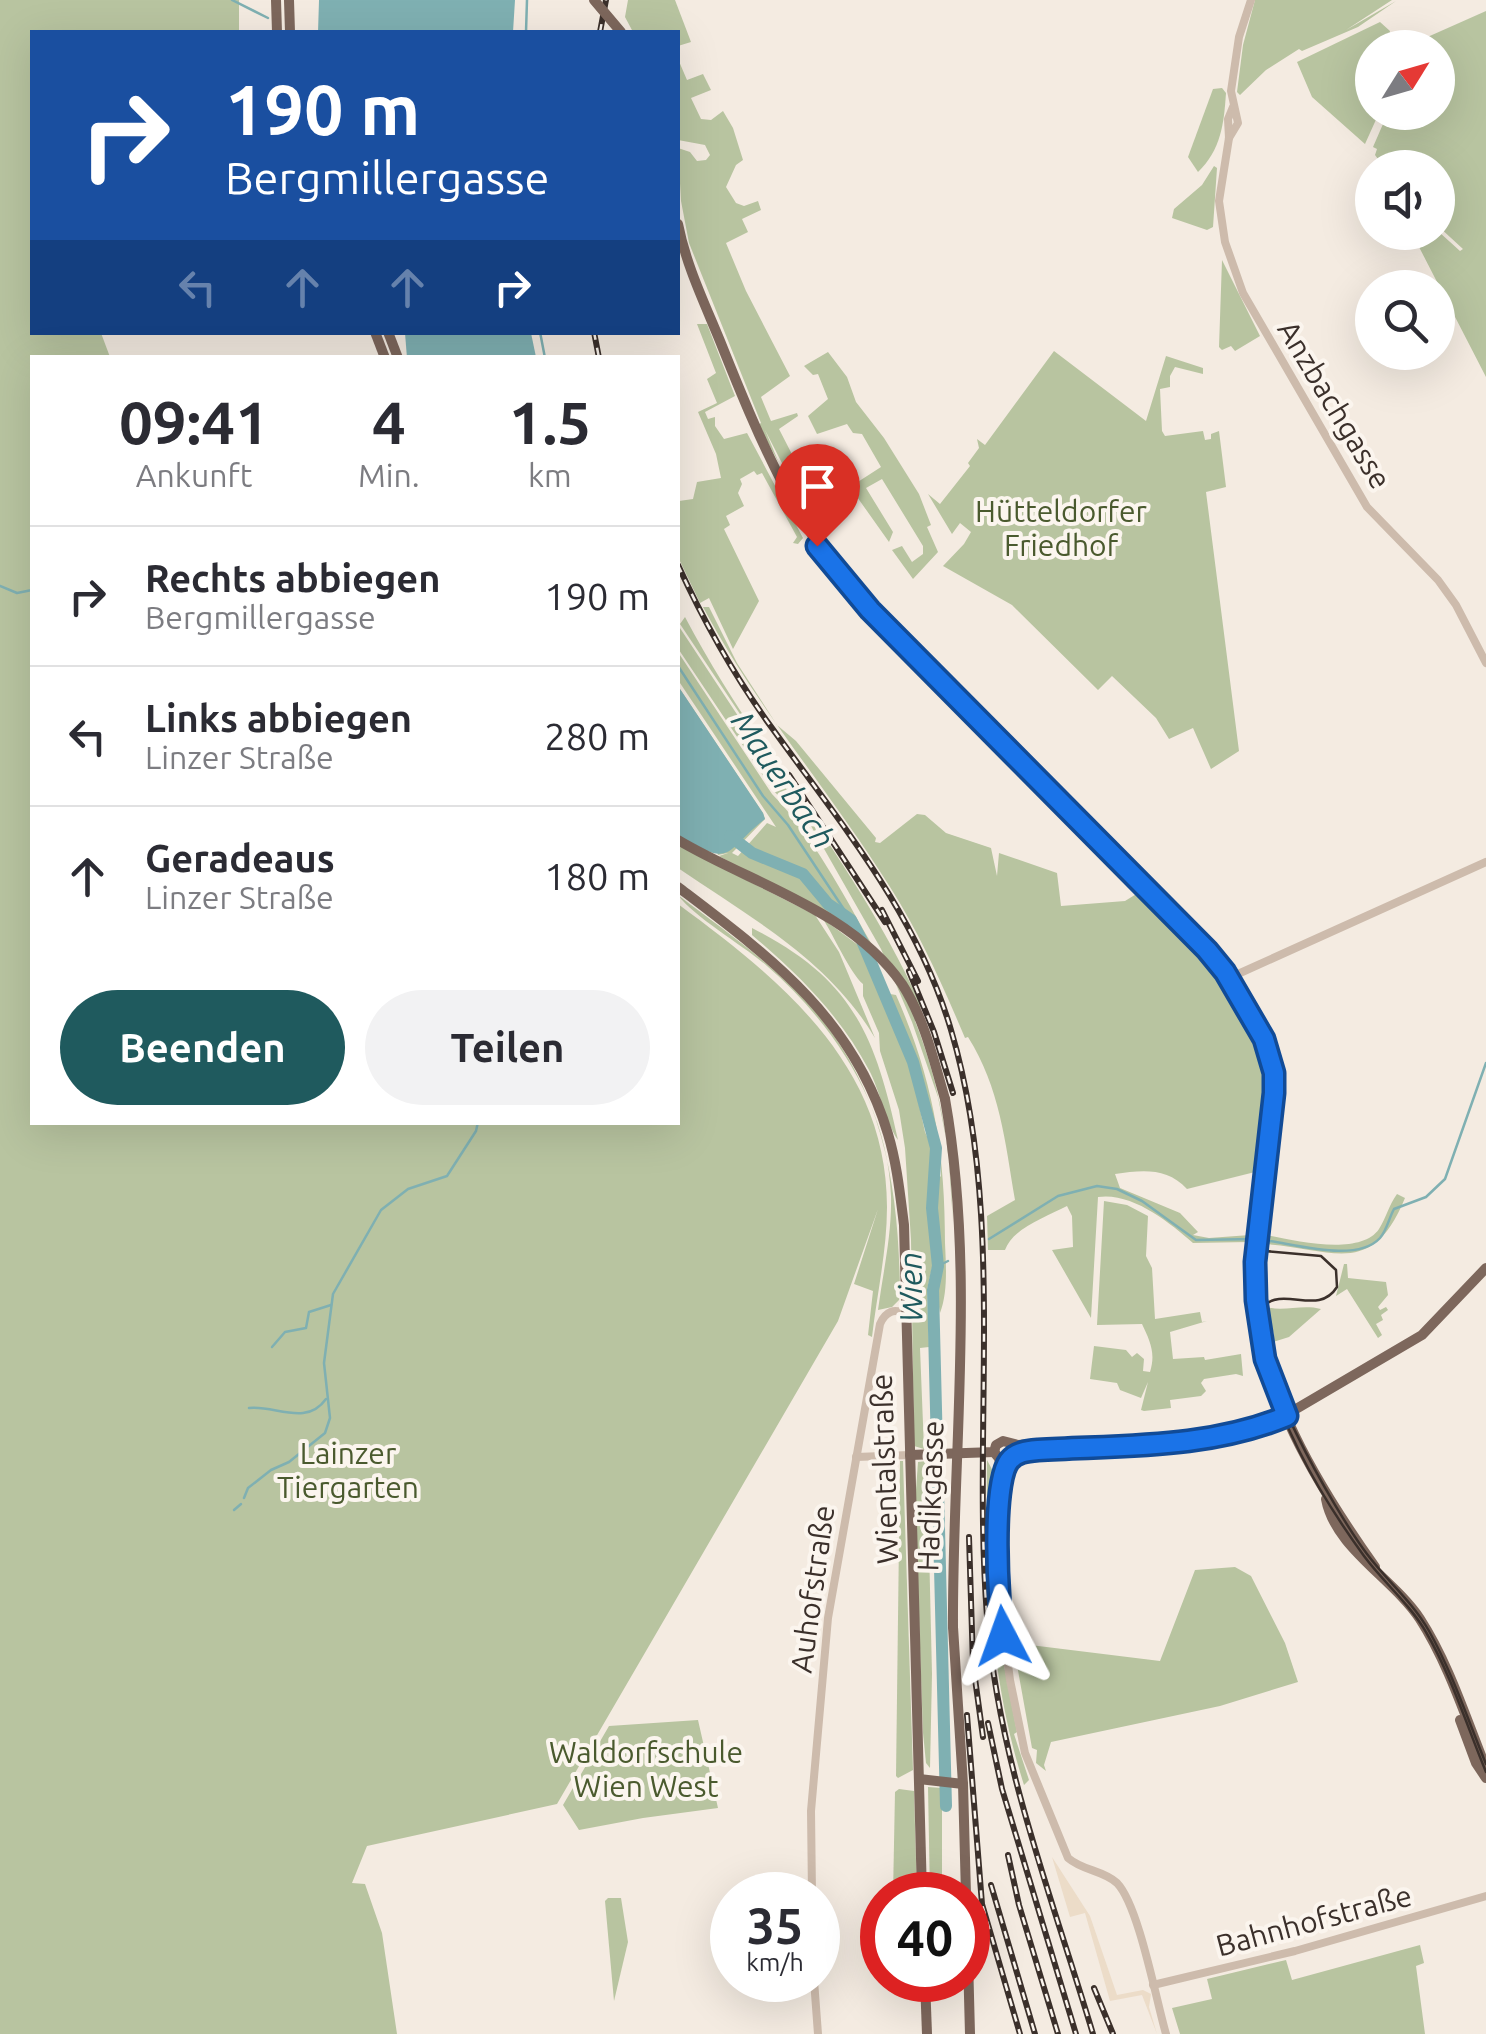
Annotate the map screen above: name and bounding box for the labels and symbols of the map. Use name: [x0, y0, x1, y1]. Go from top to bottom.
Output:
north arrow: [1355, 30, 1455, 130]
street label: Anzbachgasse: [1271, 314, 1398, 495]
pin: [775, 444, 860, 547]
park label: Hütteldorfer Friedhof: [975, 494, 1148, 562]
water label: Mauerbach: [725, 704, 843, 855]
water label: Wien: [891, 1252, 929, 1322]
street label: Wientalstraße: [864, 1373, 904, 1565]
street label: Hadikgasse: [910, 1420, 950, 1572]
park label: Lainzer Tiergarten: [277, 1436, 419, 1504]
street label: Auhofstraße: [783, 1503, 841, 1675]
position arrow: [951, 1584, 1055, 1688]
park label: Waldorfschule Wien West: [549, 1735, 743, 1803]
speed limit sign: 40: [860, 1872, 990, 2002]
street label: Bahnhofstraße: [1212, 1878, 1415, 1962]

